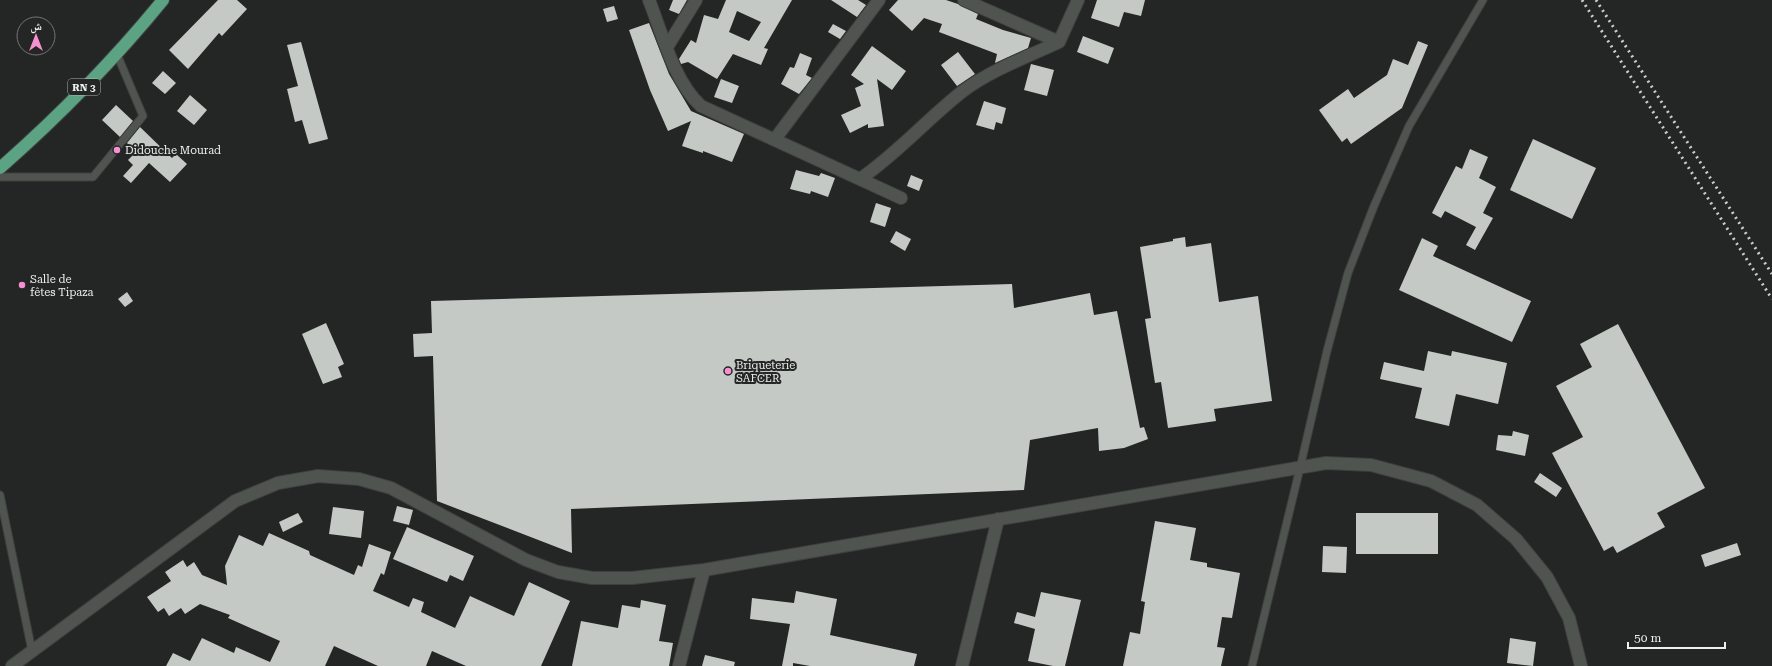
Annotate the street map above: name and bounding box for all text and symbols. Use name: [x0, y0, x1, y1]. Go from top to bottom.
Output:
north arrow: [16, 16, 56, 56]
text: ش: [30, 20, 42, 34]
road number: RN 3: [68, 79, 100, 95]
place label: Didouche Mourad: [125, 144, 221, 157]
marker: Didouche Mourad: [112, 145, 122, 155]
place label: Salle de fêtes Tipaza: [30, 273, 93, 299]
marker: Salle de fêtes Tipaza: [17, 280, 27, 290]
place label: Briqueterie SAFCER: [736, 359, 795, 385]
marker: Briqueterie SAFCER: [723, 366, 733, 376]
scale bar: [1628, 624, 1725, 650]
text: 50 m: [1634, 631, 1661, 645]

